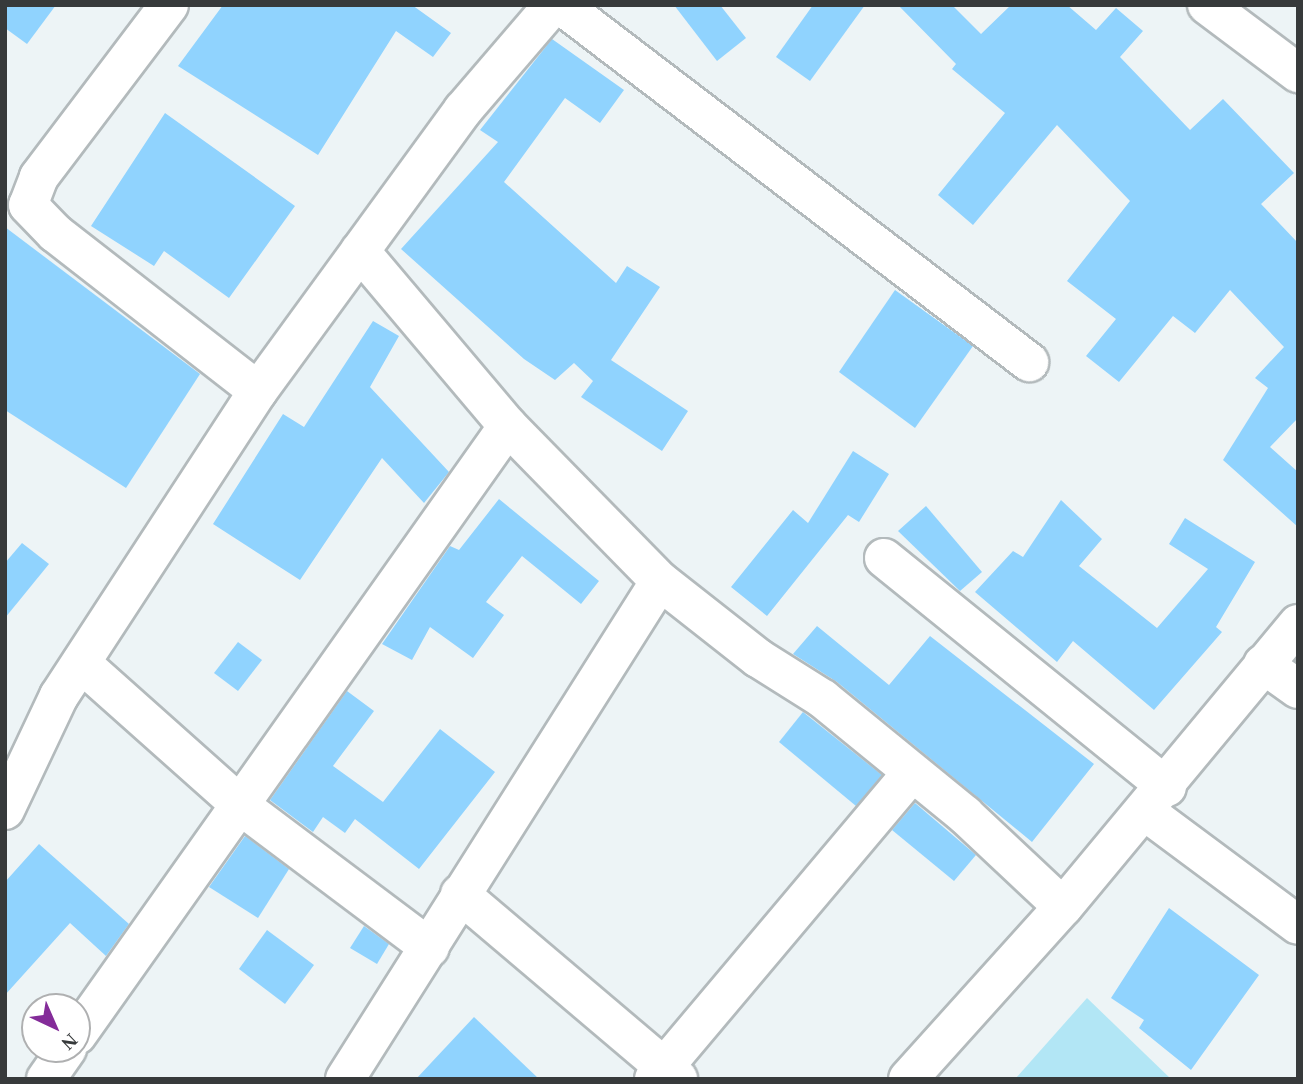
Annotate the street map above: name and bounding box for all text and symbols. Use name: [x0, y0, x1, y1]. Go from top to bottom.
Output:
north arrow: [21, 993, 91, 1063]
text: N: [57, 1030, 82, 1054]

